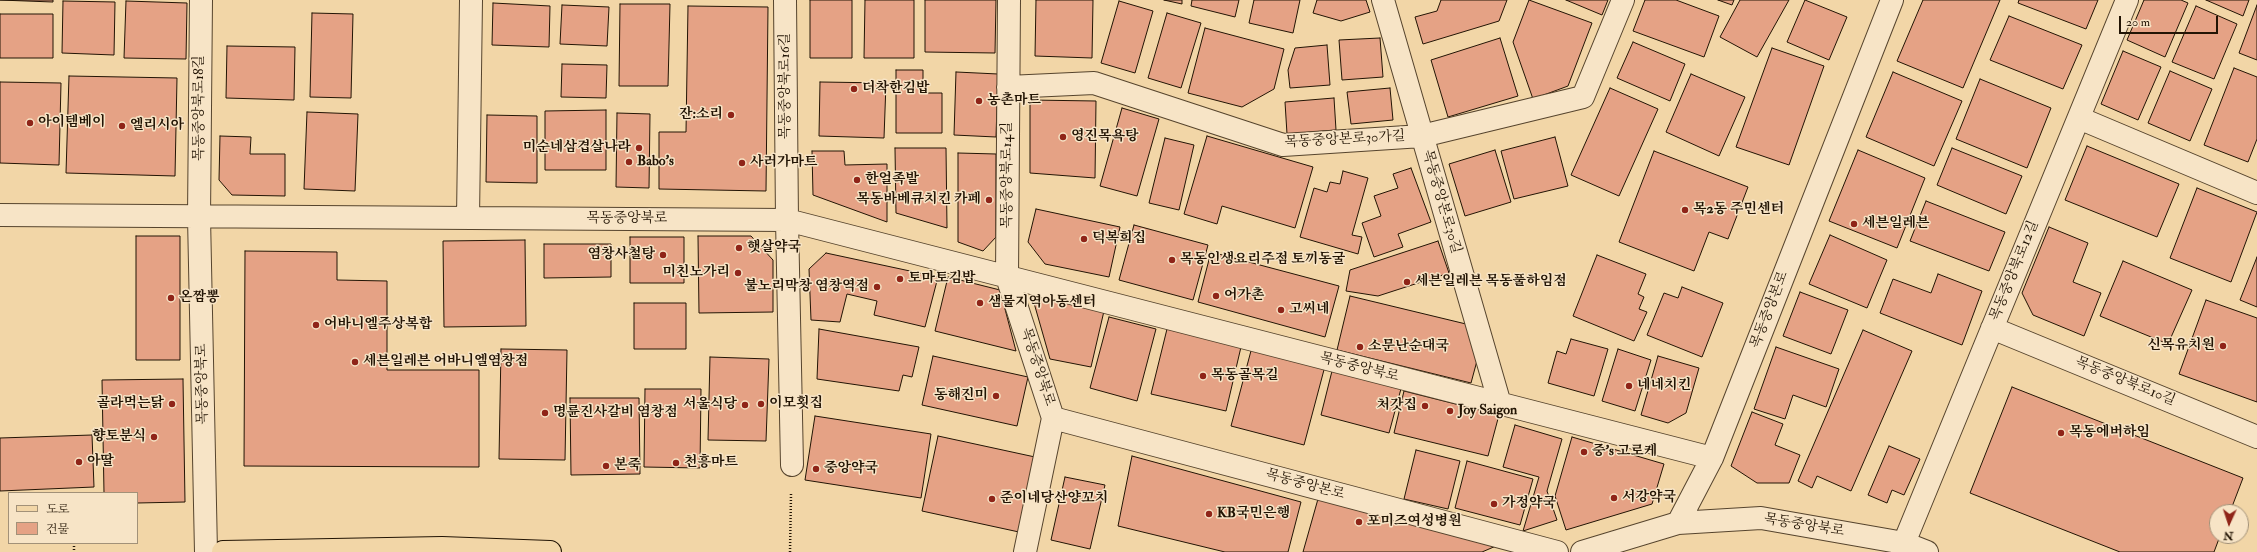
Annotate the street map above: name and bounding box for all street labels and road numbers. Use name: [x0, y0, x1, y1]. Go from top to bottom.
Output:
street label: 목동중앙북로16길: [778, 33, 794, 139]
street label: 목동중앙북로18길: [192, 55, 208, 161]
street label: 목동중앙북로14길: [1000, 121, 1016, 229]
street label: 목동중앙본로30가길: [1284, 128, 1406, 152]
street label: 목동중앙본로30길: [1418, 148, 1464, 256]
street label: 목동중앙북로: [586, 211, 668, 227]
street label: 목동중앙북로12길: [1987, 218, 2043, 324]
street label: 목동중앙본로: [1748, 269, 1792, 351]
street label: 목동중앙북로: [1016, 326, 1058, 408]
street label: 목동중앙북로: [194, 343, 212, 425]
street label: 목동중앙북로: [1318, 350, 1400, 386]
street label: 목동중앙북로10길: [2072, 354, 2178, 410]
street label: 목동중앙본로: [1264, 466, 1346, 504]
street label: 목동중앙북로: [1763, 511, 1845, 541]

